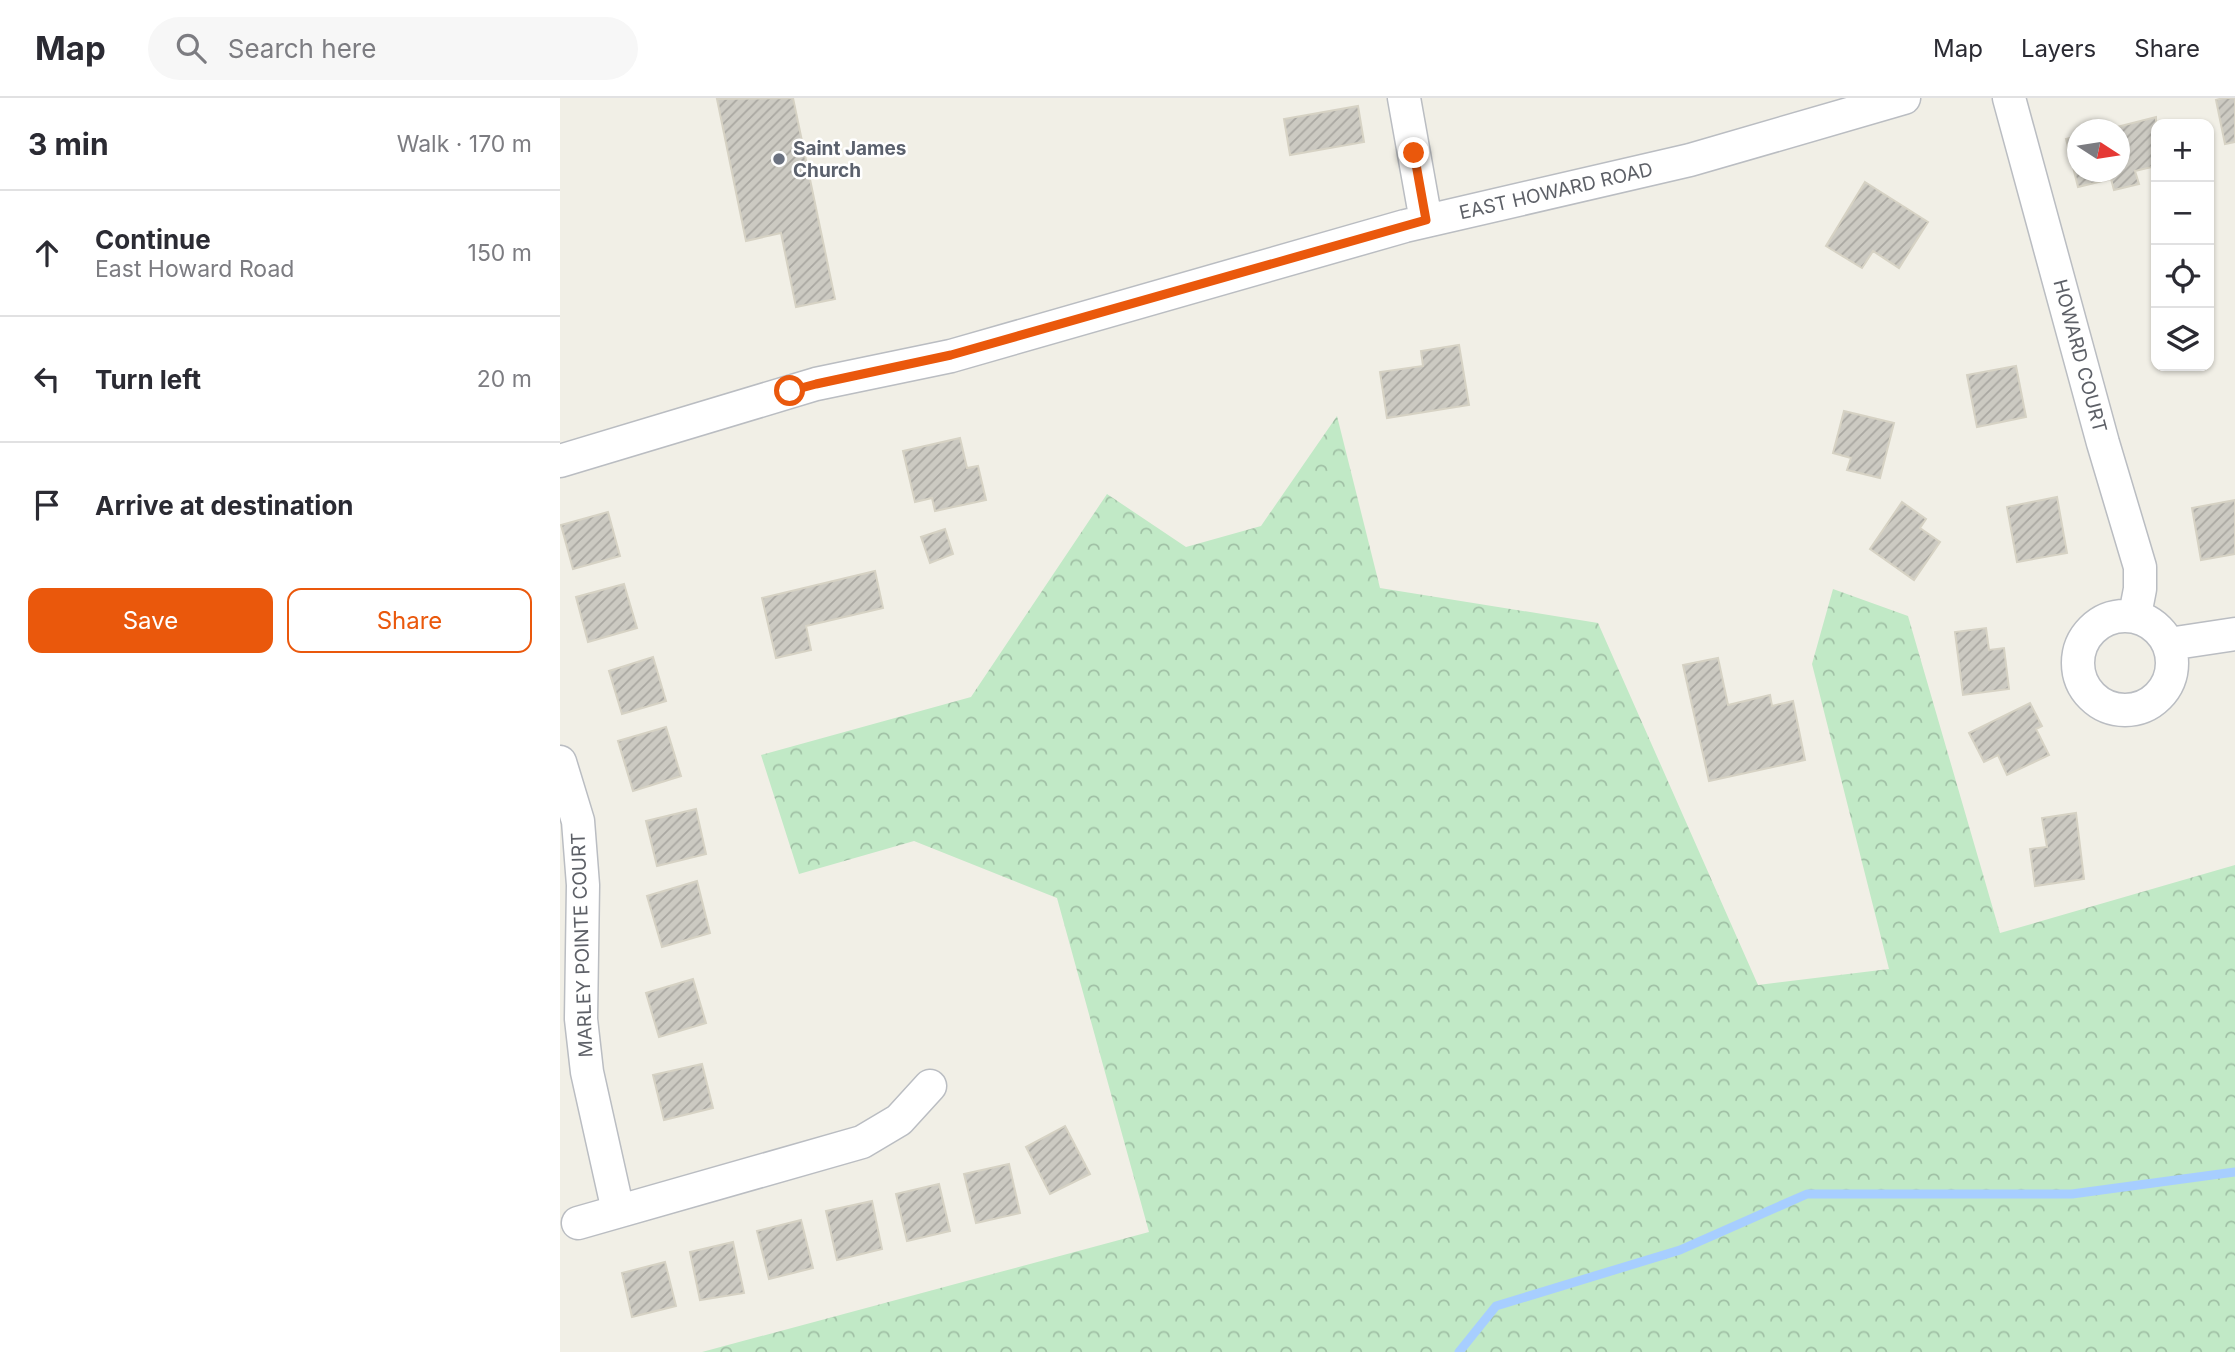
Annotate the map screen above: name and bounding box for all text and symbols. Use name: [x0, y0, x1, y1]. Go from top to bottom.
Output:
search box: [148, 17, 638, 80]
text: Map: [35, 28, 106, 68]
icon: search: [172, 29, 210, 67]
text: Search here: [228, 33, 376, 64]
text: Map: [1933, 34, 1983, 63]
text: Layers: [2021, 34, 2096, 63]
text: Share: [2134, 34, 2200, 63]
north arrow: [2067, 119, 2130, 182]
map controls: [2151, 119, 2214, 371]
button: +: [2151, 119, 2214, 182]
text: 3 min: [28, 126, 109, 162]
text: Walk · 170 m: [397, 130, 532, 158]
place label: Saint James Church: [793, 137, 906, 182]
route end: [1398, 137, 1429, 168]
marker: Saint James Church: [771, 151, 787, 167]
street label: EAST HOWARD ROAD: [1457, 158, 1655, 224]
button: −: [2151, 182, 2214, 245]
text: Continue: [95, 224, 211, 255]
icon: ahead: [28, 234, 66, 272]
text: 150 m: [468, 239, 532, 267]
button: locate: [2151, 245, 2214, 308]
text: East Howard Road: [95, 255, 294, 283]
street label: HOWARD COURT: [2048, 277, 2112, 435]
button: layers: [2151, 308, 2214, 371]
icon: left: [28, 360, 66, 398]
text: Turn left: [95, 364, 201, 395]
text: 20 m: [477, 365, 532, 393]
route start: [774, 375, 805, 406]
icon: arrive: [28, 486, 66, 524]
text: Arrive at destination: [95, 490, 354, 521]
button: Save: [28, 588, 273, 653]
button: Share: [287, 588, 532, 653]
street label: MARLEY POINTE COURT: [567, 832, 597, 1058]

